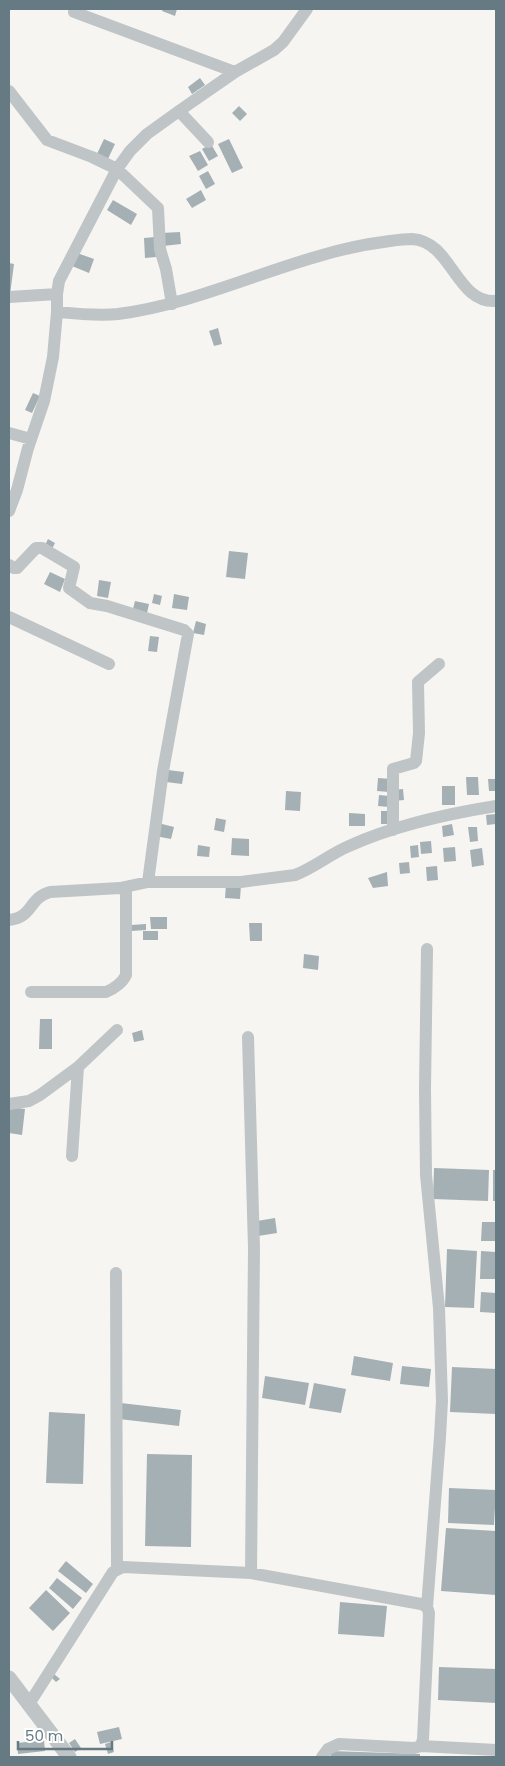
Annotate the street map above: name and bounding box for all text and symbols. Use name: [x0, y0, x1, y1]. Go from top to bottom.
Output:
scale bar: [18, 1718, 111, 1750]
text: 50 m: [25, 1725, 63, 1746]

